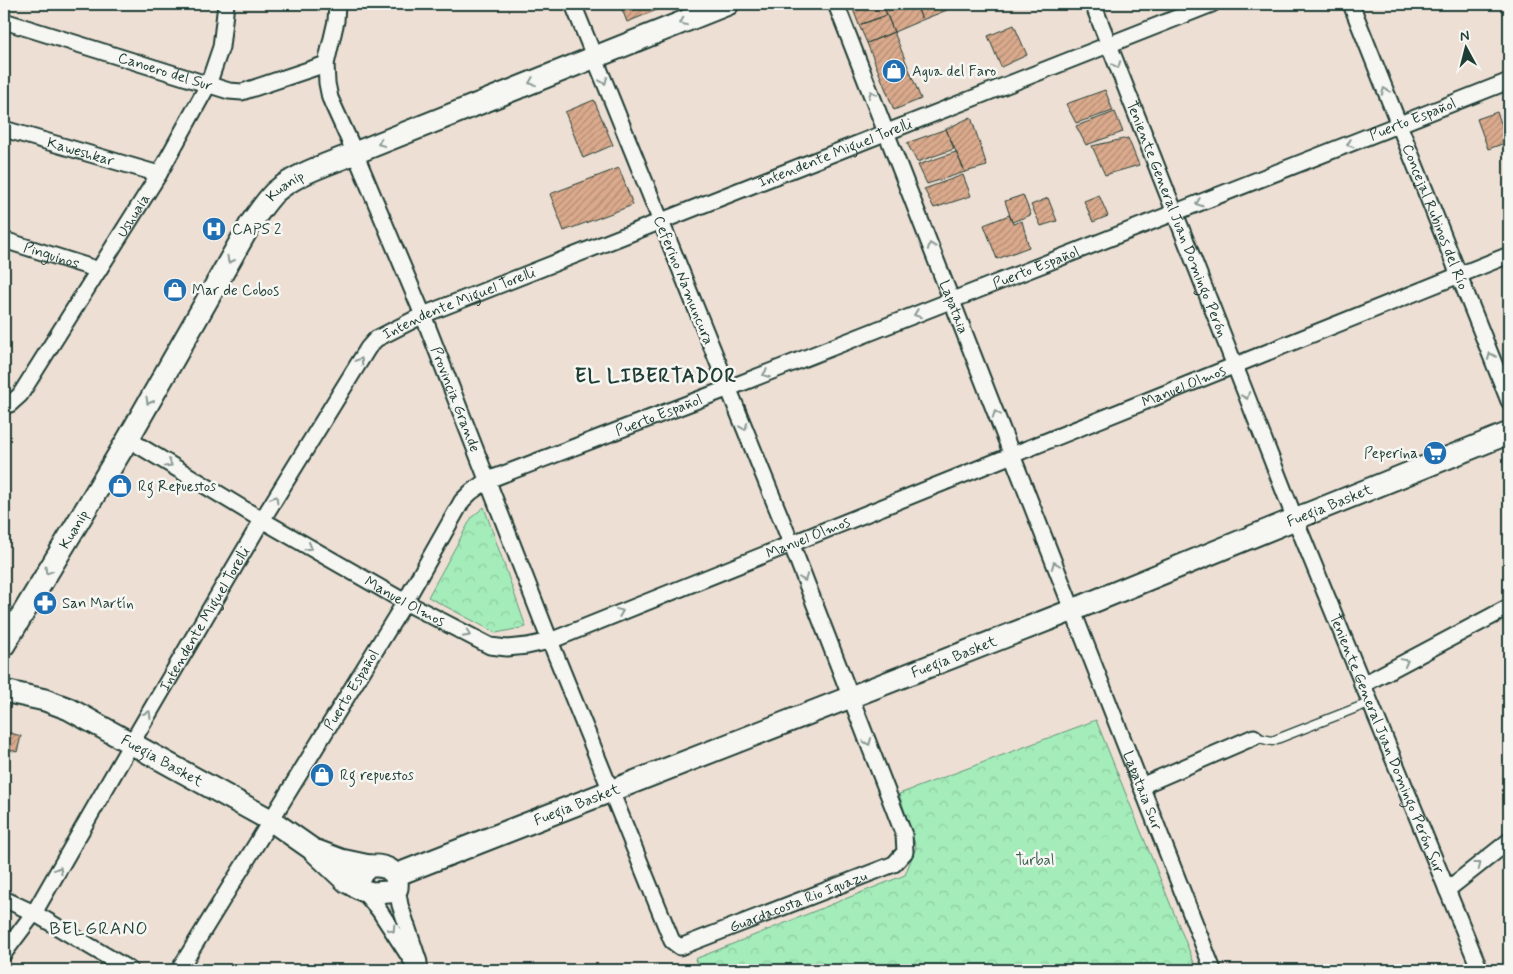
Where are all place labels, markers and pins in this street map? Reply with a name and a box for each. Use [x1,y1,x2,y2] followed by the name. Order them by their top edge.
[881,58,907,84] shop icon: Agua del Faro
[912,62,996,82] place label: Agua del Faro
[201,216,227,242] hospital icon: CAPS 2
[232,220,281,240] place label: CAPS 2
[162,277,188,303] shop icon: Mar de Cobos
[192,281,279,301] place label: Mar de Cobos
[1422,440,1448,466] supermarket icon: Peperina
[1364,444,1418,464] place label: Peperina
[107,473,133,499] shop icon: Rg Repuestos
[138,477,217,498] place label: Rg Repuestos
[32,590,58,616] pharmacy icon: San Martín
[62,594,134,614] place label: San Martín
[309,762,335,788] shop icon: Rg repuestos
[340,766,414,787] place label: Rg repuestos

